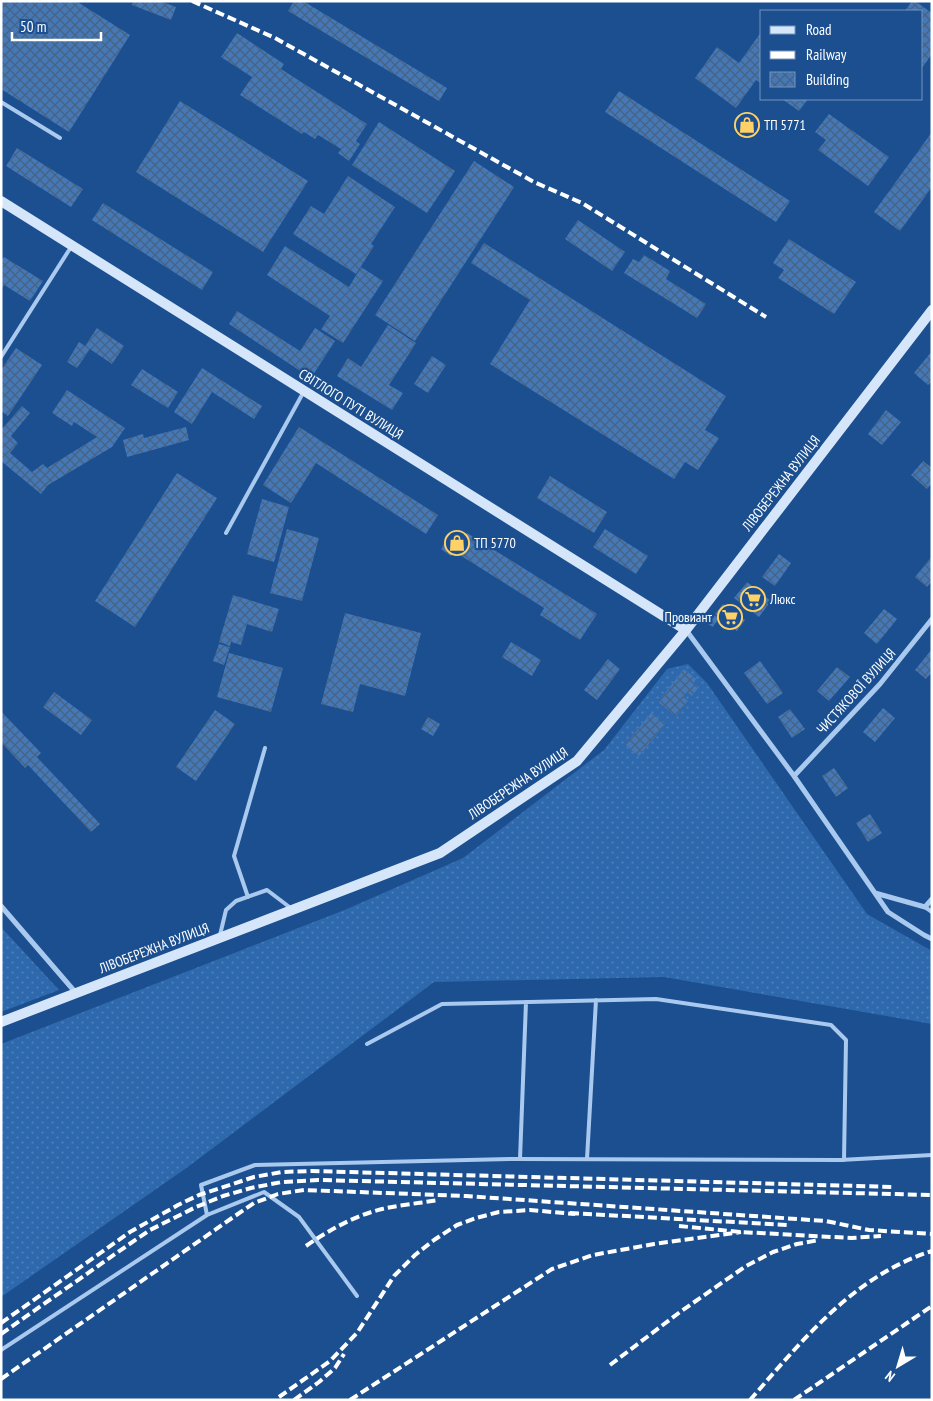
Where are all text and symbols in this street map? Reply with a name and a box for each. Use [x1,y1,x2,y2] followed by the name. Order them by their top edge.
[12,10,101,42] scale bar
[760,10,923,100] legend
[20,17,46,36] text: 50 m
[806,20,832,39] text: Road
[806,45,847,64] text: Railway
[806,70,849,89] text: Building
[734,112,760,138] shop icon: ТП 5771
[764,116,806,134] place label: ТП 5771
[295,365,407,443] street label: СВІТЛОГО ПУТІ ВУЛИЦЯ
[737,432,824,535] street label: ЛІВОБЕРЕЖНА ВУЛИЦЯ
[444,530,470,556] shop icon: ТП 5770
[474,534,516,552] place label: ТП 5770
[740,586,766,612] supermarket icon: Люкс
[769,590,795,608] place label: Люкс
[717,604,743,630] supermarket icon: Провиант
[665,608,713,626] place label: Провиант
[813,644,899,738] street label: ЧИСТЯКОВОЇ ВУЛИЦЯ
[464,743,571,824] street label: ЛІВОБЕРЕЖНА ВУЛИЦЯ
[95,919,212,978] street label: ЛІВОБЕРЕЖНА ВУЛИЦЯ
[873,1341,923,1391] north arrow
[881,1367,899,1386] text: N

